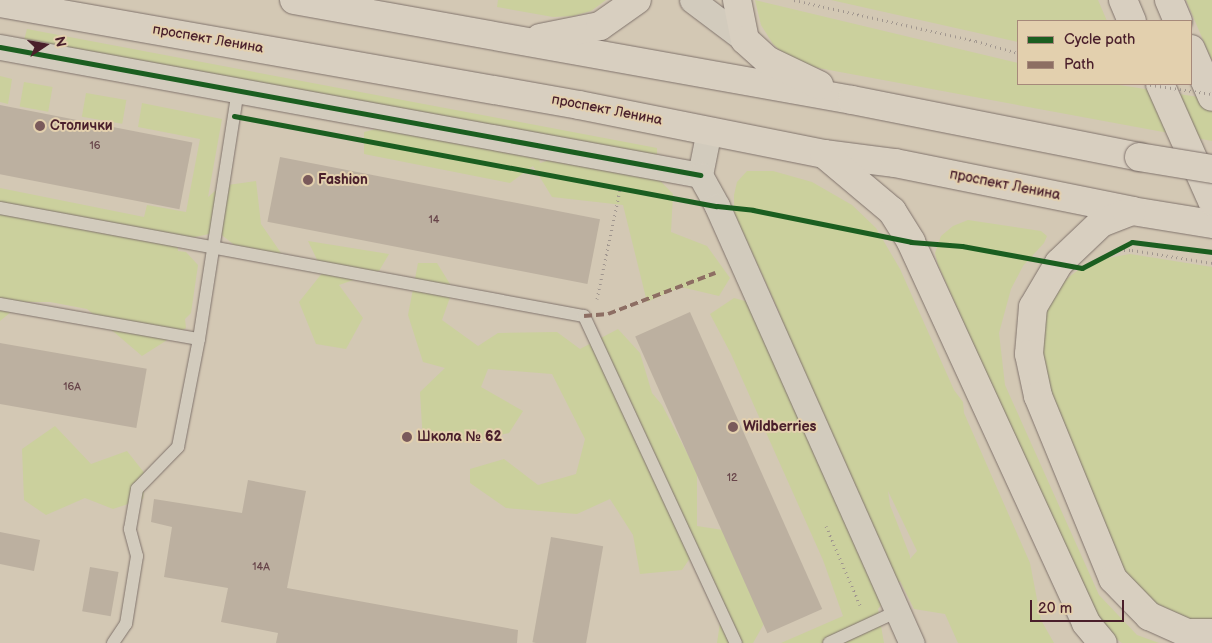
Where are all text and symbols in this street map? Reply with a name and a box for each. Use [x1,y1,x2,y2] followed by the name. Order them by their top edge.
[20,20,70,70] north arrow
[1017,20,1192,85] legend
[151,21,265,57] street label: проспект Ленина
[1064,30,1135,49] text: Cycle path
[51,35,70,49] text: N
[1064,55,1094,74] text: Path
[550,91,664,129] street label: проспект Ленина
[50,118,113,134] place label: Столички
[34,120,46,132] marker: Столички
[90,139,100,153] house number: 16
[948,166,1062,204] street label: проспект Ленина
[318,172,368,188] place label: Fashion
[302,174,314,186] marker: Fashion
[429,213,439,227] house number: 14
[63,380,81,394] house number: 16А
[743,419,816,435] place label: Wildberries
[727,421,739,433] marker: Wildberries
[417,429,502,445] place label: Школа № 62
[401,431,413,443] marker: Школа № 62
[727,471,737,485] house number: 12
[252,560,270,574] house number: 14А
[1032,590,1126,622] scale bar
[1038,599,1072,618] text: 20 m

